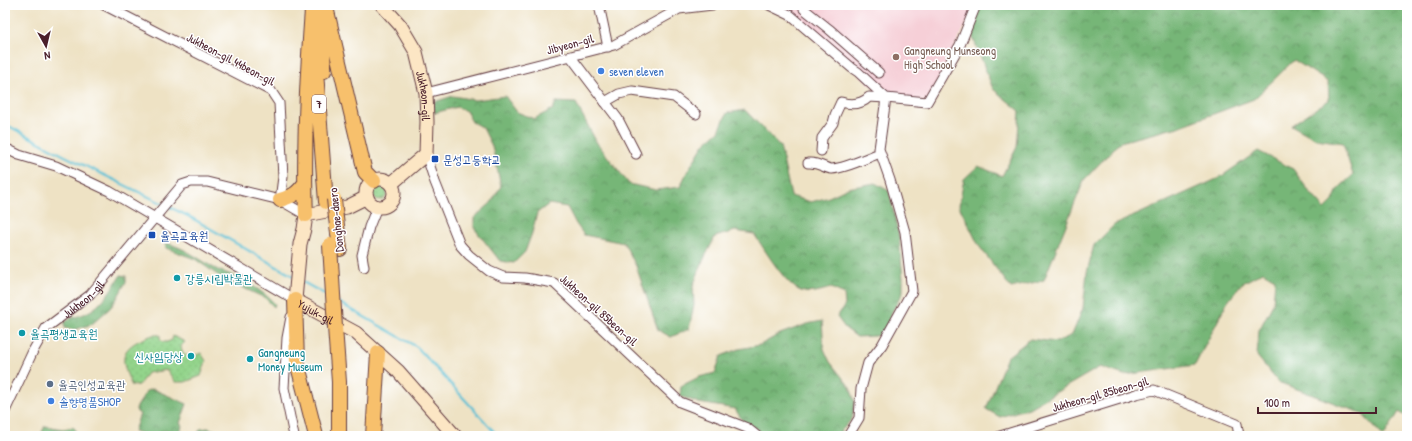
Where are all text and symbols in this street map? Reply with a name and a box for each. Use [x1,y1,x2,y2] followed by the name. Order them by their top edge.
[26,26,66,66] north arrow
[184,28,279,90] street label: Jukheon-gil 44beon-gil
[544,29,596,58] street label: Jibyeon-gil
[904,42,996,73] place label: Gangneung Munseong High School
[43,49,51,63] text: N
[891,52,901,62] marker: Gangneung Munseong High School
[609,63,664,80] place label: seven eleven
[596,66,606,76] marker: seven eleven
[412,69,435,122] street label: Jukheon-gil
[312,95,326,113] road number: 7
[443,151,501,168] place label: 문성고등학교
[430,154,440,164] marker: 문성고등학교
[324,187,348,253] street label: Donghae-daero
[160,227,208,244] place label: 율곡교육원
[147,230,157,240] marker: 율곡교육원
[185,270,253,287] place label: 강릉시립박물관
[556,270,642,350] street label: Jukheon-gil 85beon-gil
[172,273,182,283] marker: 강릉시립박물관
[59,275,108,322] street label: Jukheon-gil
[295,295,338,329] street label: Yujuk-gil
[30,325,98,342] place label: 율곡평생교육원
[17,328,27,338] marker: 율곡평생교육원
[258,344,322,375] place label: Gangneung Money Museum
[135,348,183,365] place label: 신사임당상
[186,351,196,361] marker: 신사임당상
[245,354,255,364] marker: Gangneung Money Museum
[1050,372,1151,416] street label: Jukheon-gil 85beon-gil
[58,376,126,393] place label: 율곡인성교육관
[45,379,55,389] marker: 율곡인성교육관
[1258,389,1376,415] scale bar
[59,393,121,410] place label: 솔향명품SHOP
[1264,394,1290,411] text: 100 m
[46,396,56,406] marker: 솔향명품SHOP

